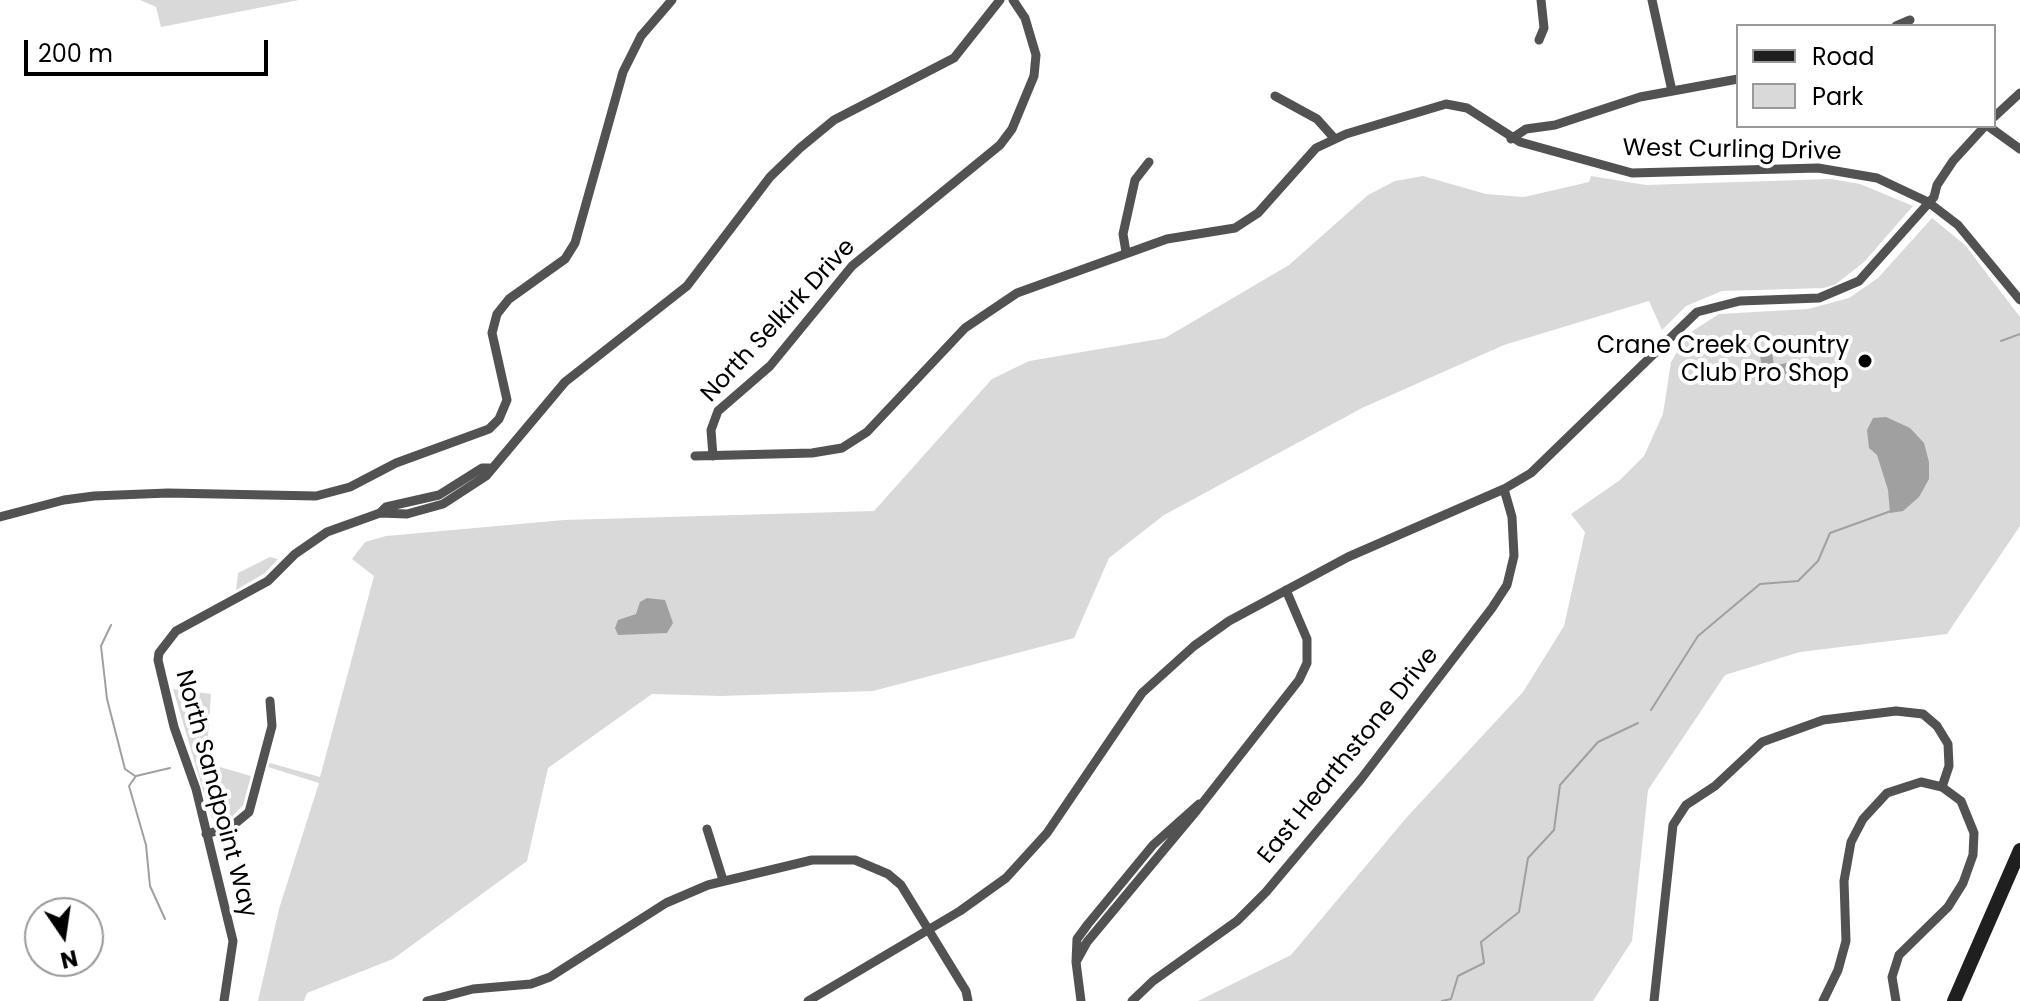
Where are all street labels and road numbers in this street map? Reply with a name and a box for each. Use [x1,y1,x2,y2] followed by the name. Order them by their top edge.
[1622,135,1842,167] street label: West Curling Drive
[696,233,862,409] street label: North Selkirk Drive
[1253,642,1445,870] street label: East Hearthstone Drive
[168,667,262,921] street label: North Sandpoint Way

